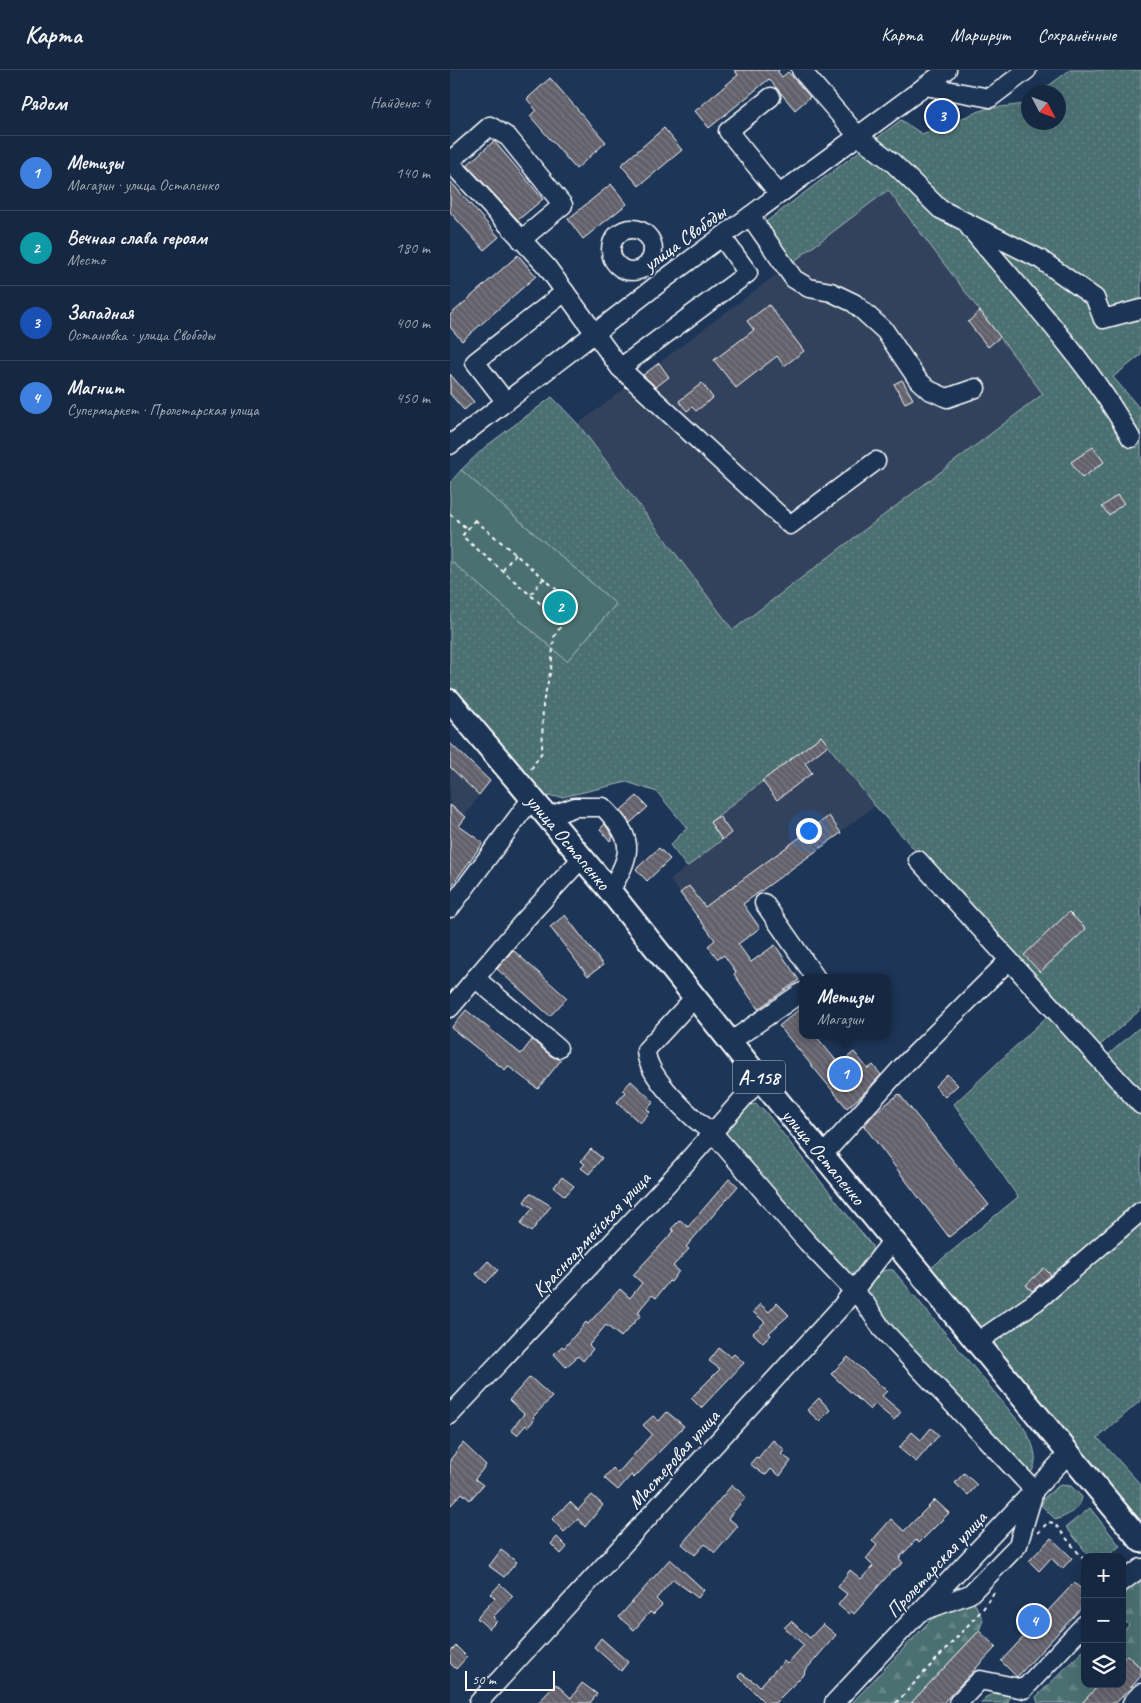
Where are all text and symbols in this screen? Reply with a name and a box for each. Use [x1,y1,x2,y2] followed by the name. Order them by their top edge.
[25,20,82,50] text: Карта
[881,24,922,46] text: Карта
[950,24,1010,46] text: Маршрут
[1038,24,1116,46] text: Сохранённые
[1021,85,1066,130] north arrow
[20,90,67,116] text: Рядом
[370,93,430,113] text: Найдено: 4
[926,97,958,135] pin: 3
[67,151,123,175] text: Метизы
[32,163,40,183] text: 1
[396,163,430,183] text: 140 m
[67,175,219,195] text: Магазин · улица Остапенко
[637,199,732,277] street label: улица Свободы
[67,226,207,250] text: Вечная слава героям
[32,238,40,258] text: 2
[396,238,430,258] text: 180 m
[67,250,105,270] text: Место
[67,301,134,325] text: Западная
[32,313,40,333] text: 3
[396,313,430,333] text: 400 m
[67,325,215,345] text: Остановка · улица Свободы
[67,376,124,400] text: Магнит
[32,388,40,408] text: 4
[396,388,430,408] text: 450 m
[67,400,259,420] text: Супермаркет · Пролетарская улица
[544,588,576,626] pin: 2
[520,788,616,896] street label: улица Остапенко
[796,818,822,844] your location
[799,974,891,1039] popup
[817,985,873,1009] text: Метизы
[817,1009,864,1029] text: Магазин
[829,1055,861,1093] pin: 1
[733,1060,785,1094] road number: А-158
[776,1102,871,1211] street label: улица Остапенко
[527,1165,657,1302] street label: Красноармейская улица
[622,1403,726,1514] street label: Мастеровая улица
[881,1504,993,1623] street label: Пролетарская улица
[1081,1553,1126,1688] map controls
[1081,1553,1126,1598] button: +
[1081,1598,1126,1643] button: −
[1018,1602,1050,1640] pin: 4
[1081,1643,1126,1688] button: layers
[465,1668,555,1691] scale bar
[472,1671,496,1688] text: 50 m

